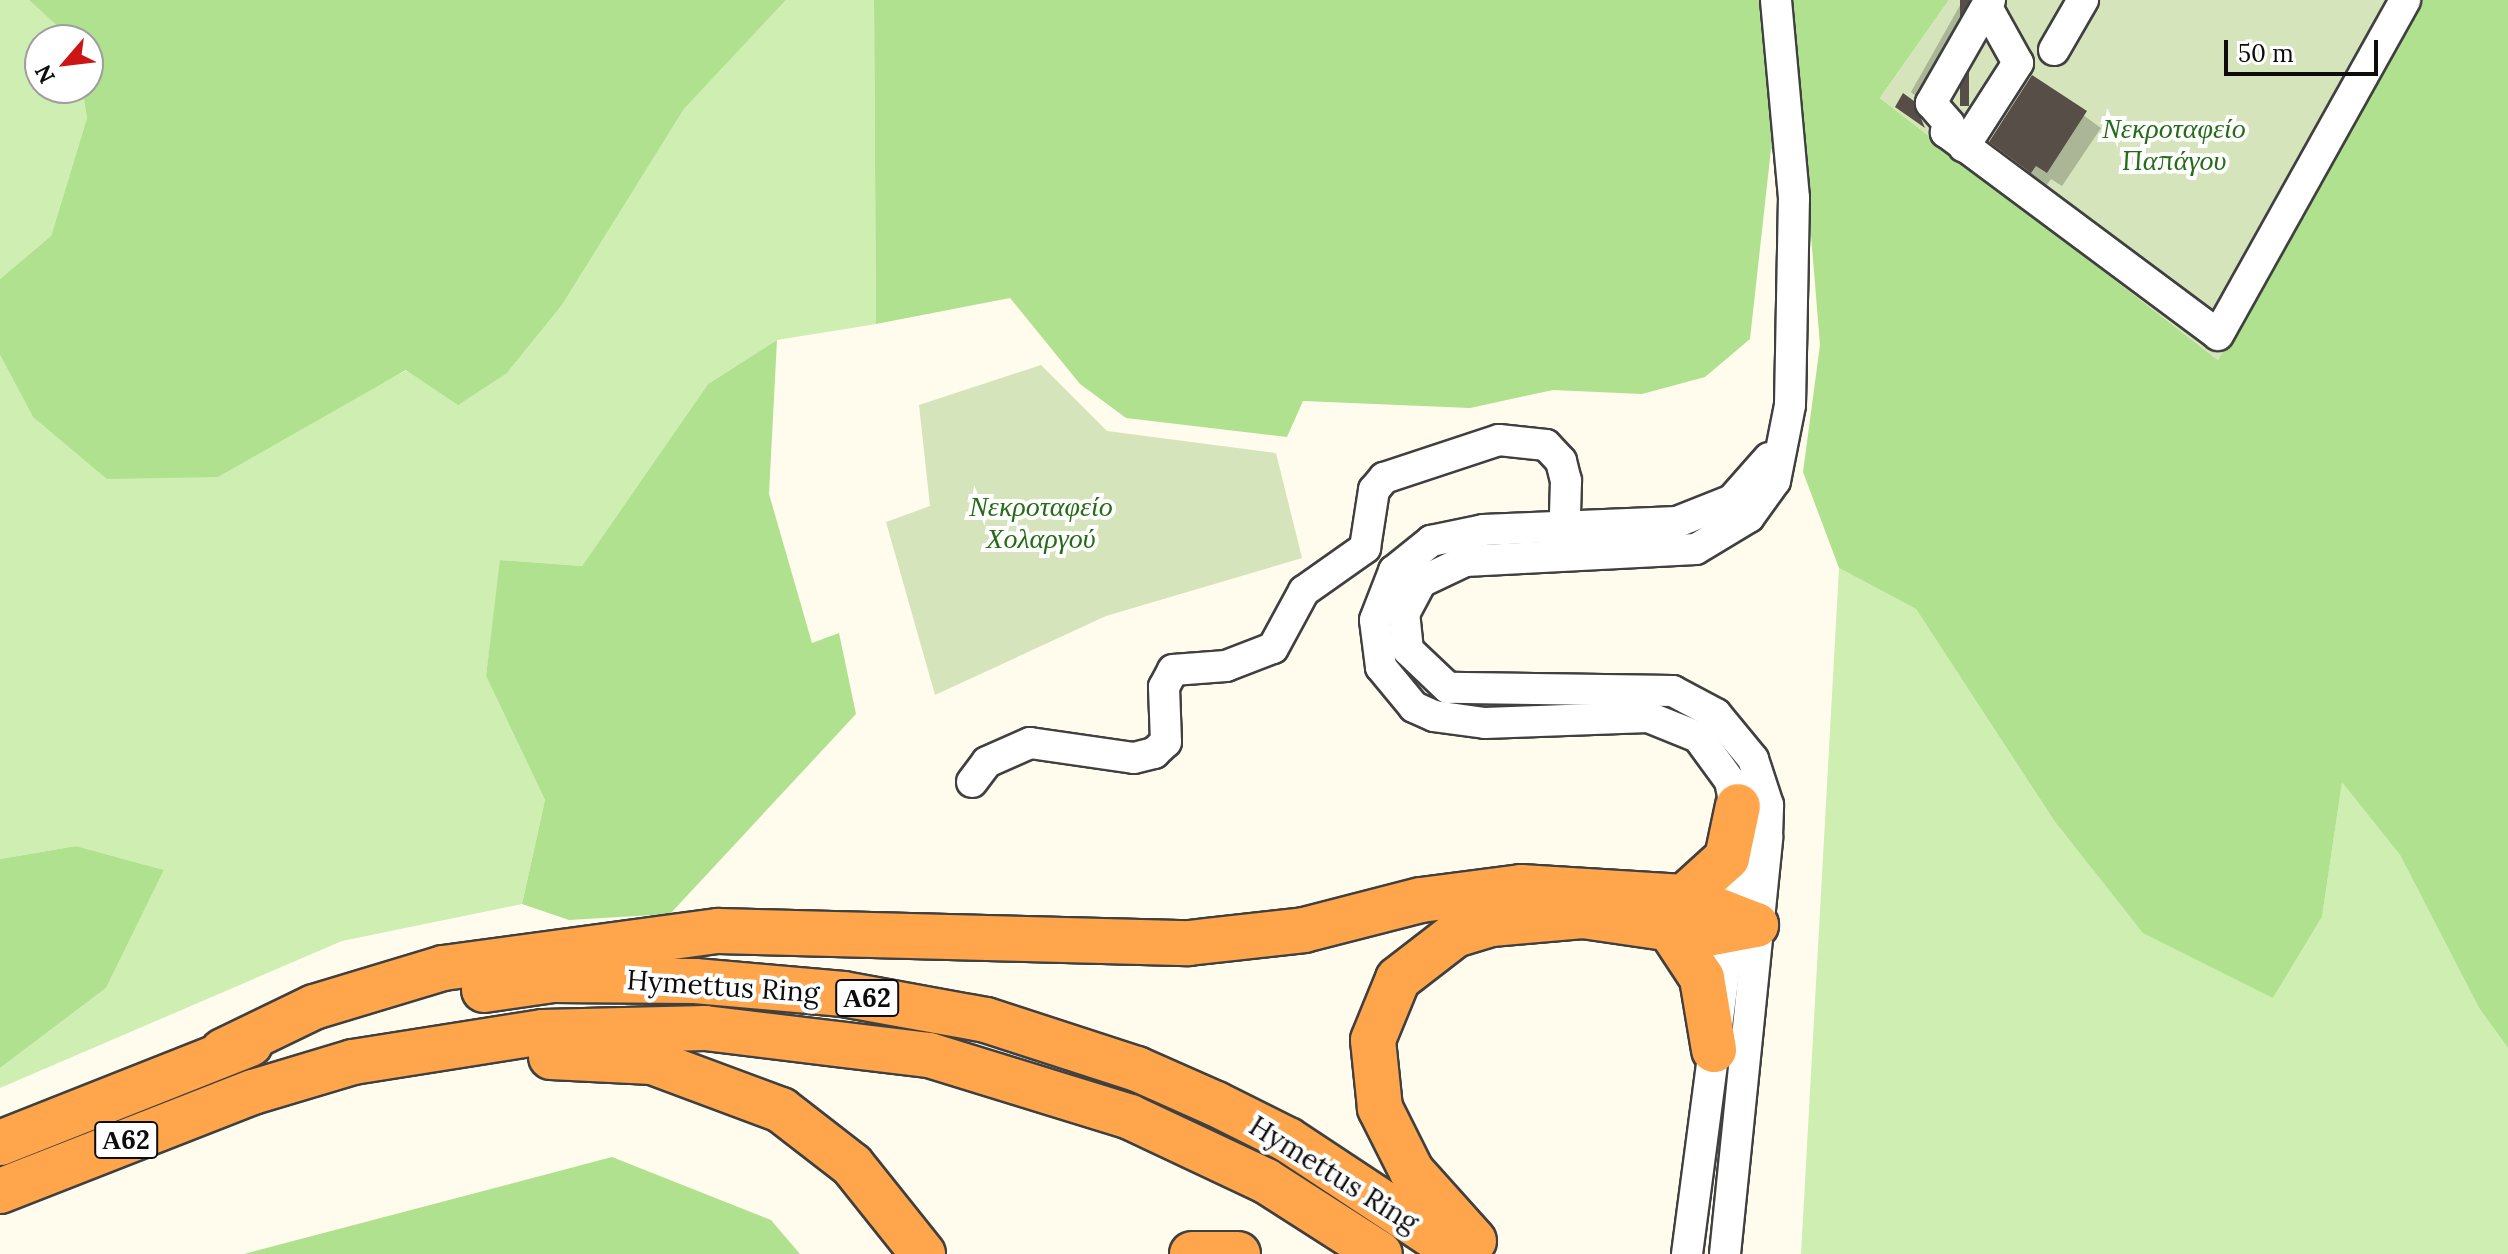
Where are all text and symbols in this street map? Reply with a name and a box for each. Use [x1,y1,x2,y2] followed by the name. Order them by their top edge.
[24,24,104,104] north arrow
[2228,24,2382,74] scale bar
[2238,38,2294,69] text: 50 m
[28,60,61,88] text: N
[2102,111,2246,177] park label: Νεκροταφείο Παπάγου
[969,489,1113,555] park label: Νεκροταφείο Χολαργού
[626,963,820,1009] street label: Hymettus Ring
[835,976,899,1020] road number: Α62
[1243,1109,1425,1239] street label: Hymettus Ring
[94,1118,158,1162] road number: Α62

